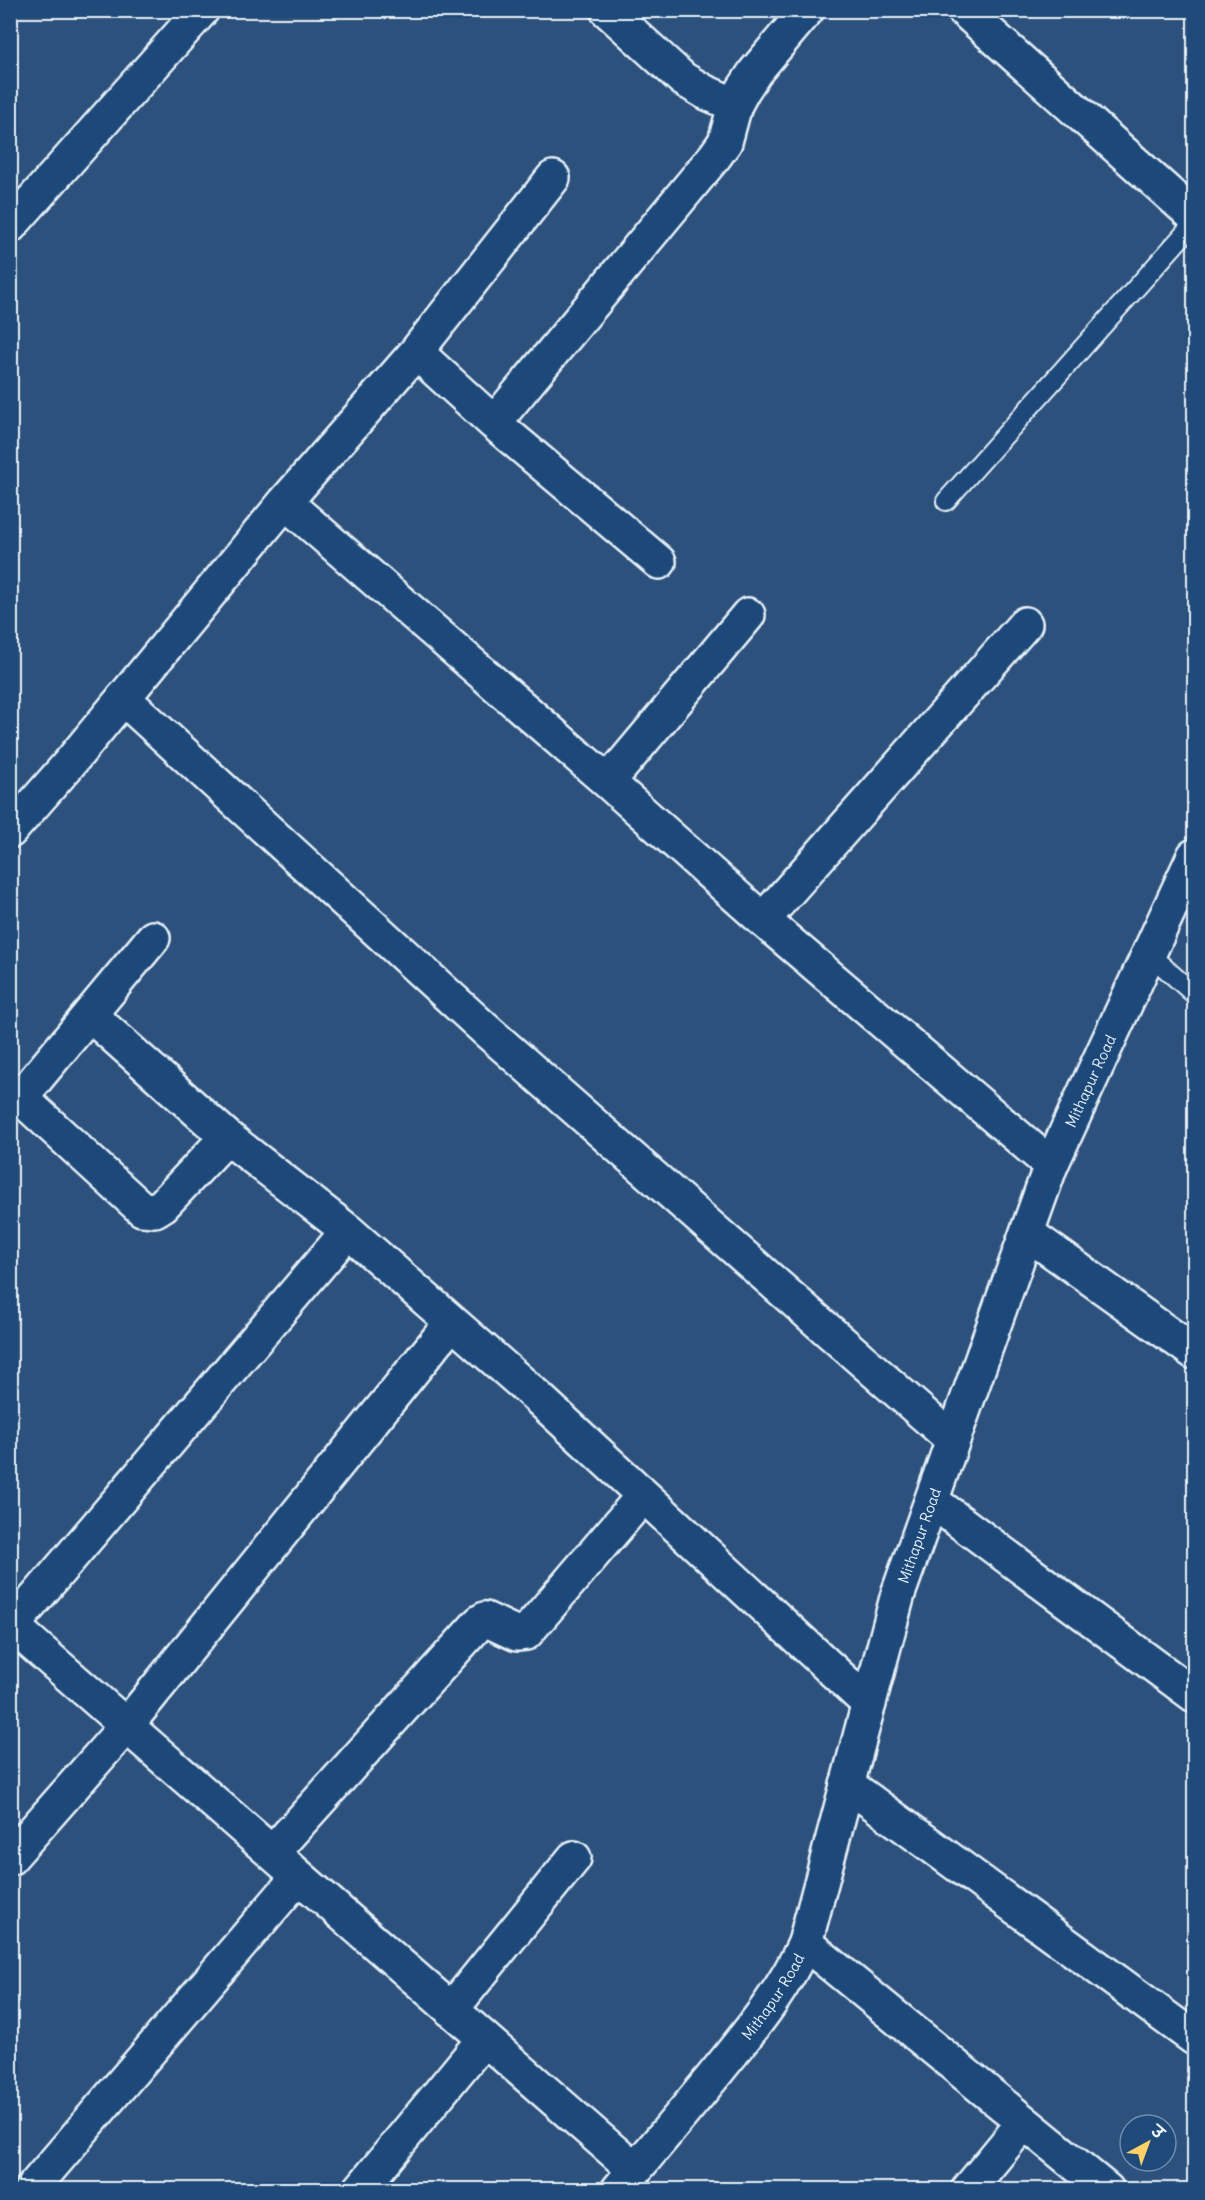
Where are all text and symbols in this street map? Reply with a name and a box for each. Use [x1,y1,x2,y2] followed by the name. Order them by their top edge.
[1060,1031,1120,1130] street label: Mithapur Road
[893,1485,945,1586] street label: Mithapur Road
[737,1950,808,2043] street label: Mithapur Road
[1118,2113,1178,2173] north arrow
[1146,2119,1169,2144] text: उ

